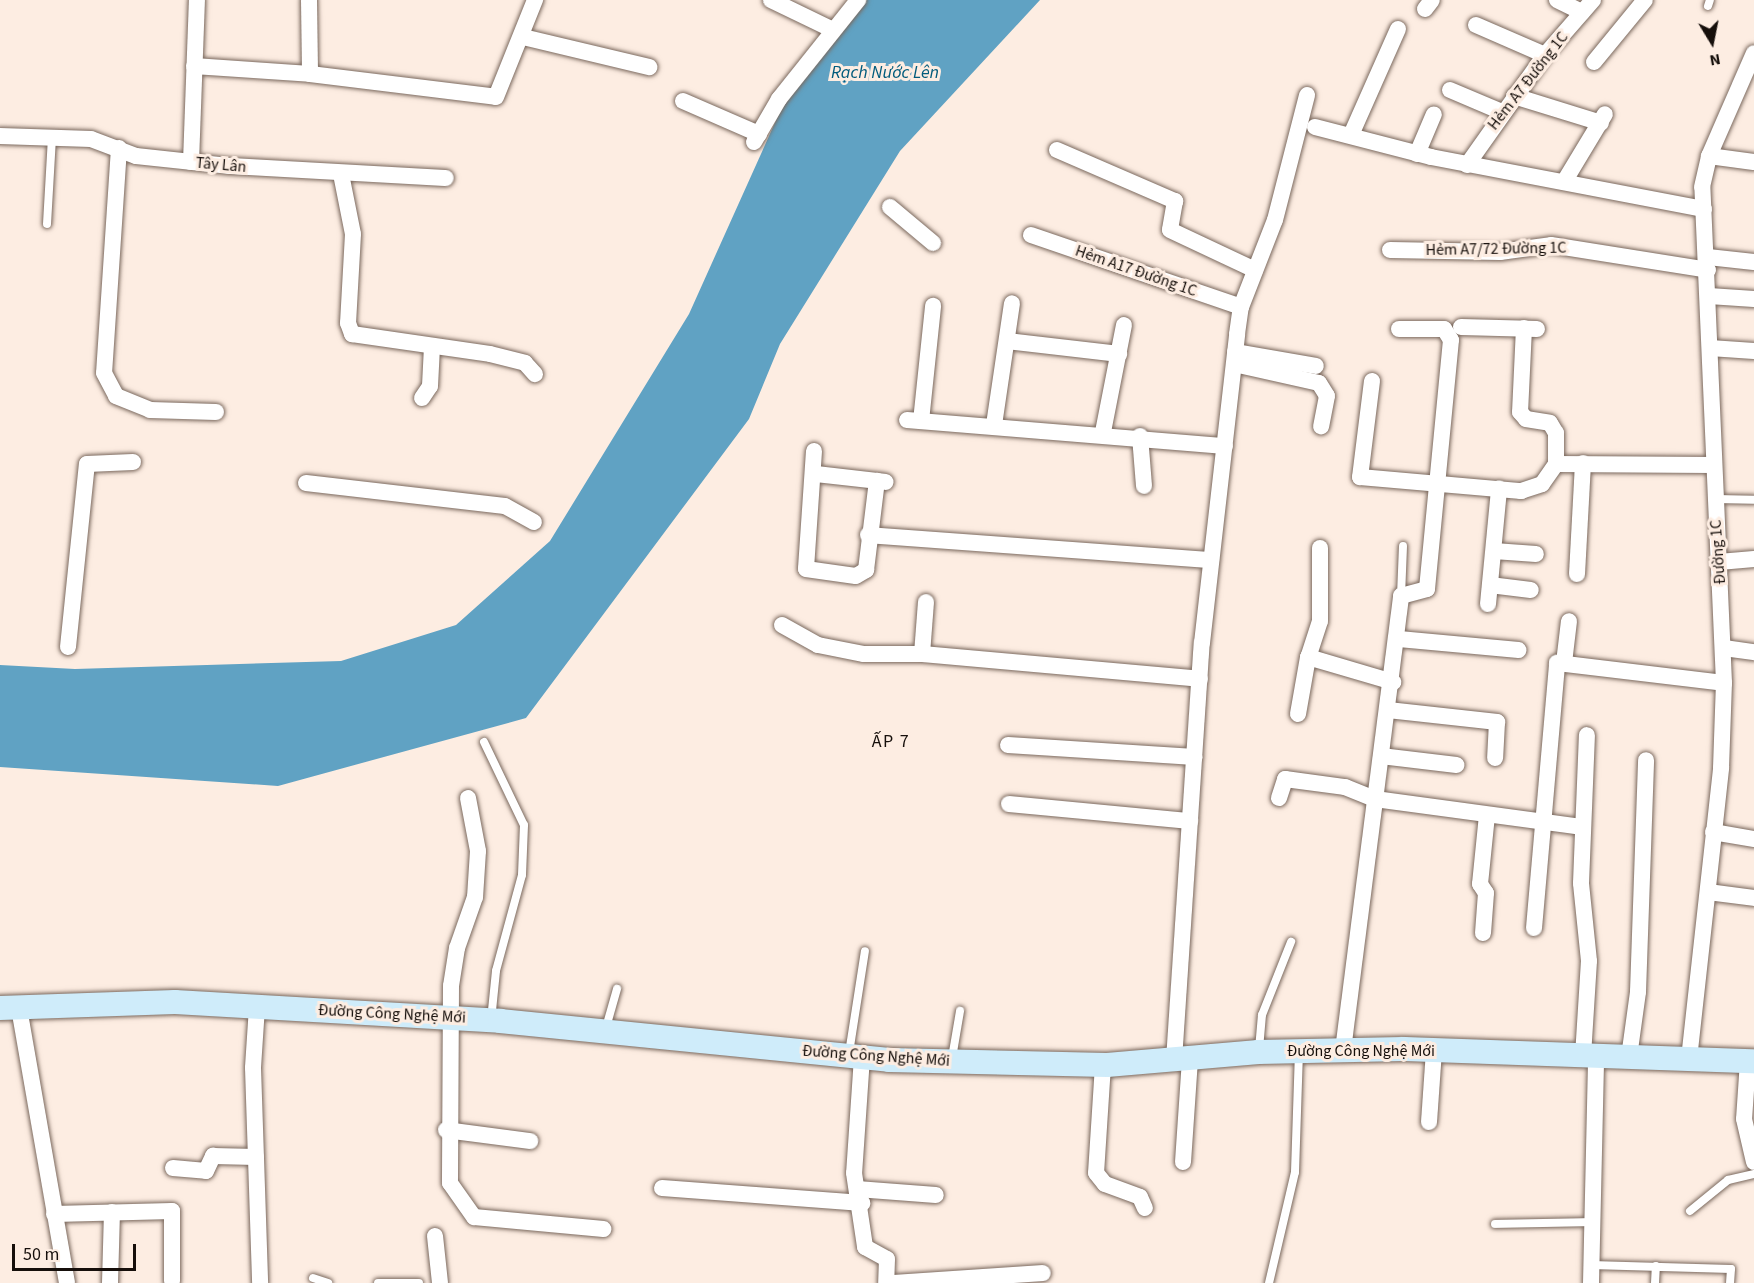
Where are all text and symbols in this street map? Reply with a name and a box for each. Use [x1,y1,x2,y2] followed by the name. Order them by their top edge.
[1682,12,1742,72] north arrow
[1484,28,1572,134] street label: Hẻm A7 Đường 1C
[1708,48,1722,71] text: N
[831,62,939,84] water label: Rạch Nước Lên
[195,153,247,177] street label: Tây Lân
[1425,238,1567,260] street label: Hẻm A7/72 Đường 1C
[1073,241,1199,301] street label: Hẻm A17 Đường 1C
[1706,519,1730,585] street label: Đường 1C
[872,731,910,753] district label: ẤP 7
[318,1001,466,1027] street label: Đường Công Nghệ Mới
[802,1041,950,1071] street label: Đường Công Nghệ Mới
[1287,1041,1435,1061] street label: Đường Công Nghệ Mới
[15,1232,140,1270] scale bar
[23,1242,59,1267] text: 50 m

